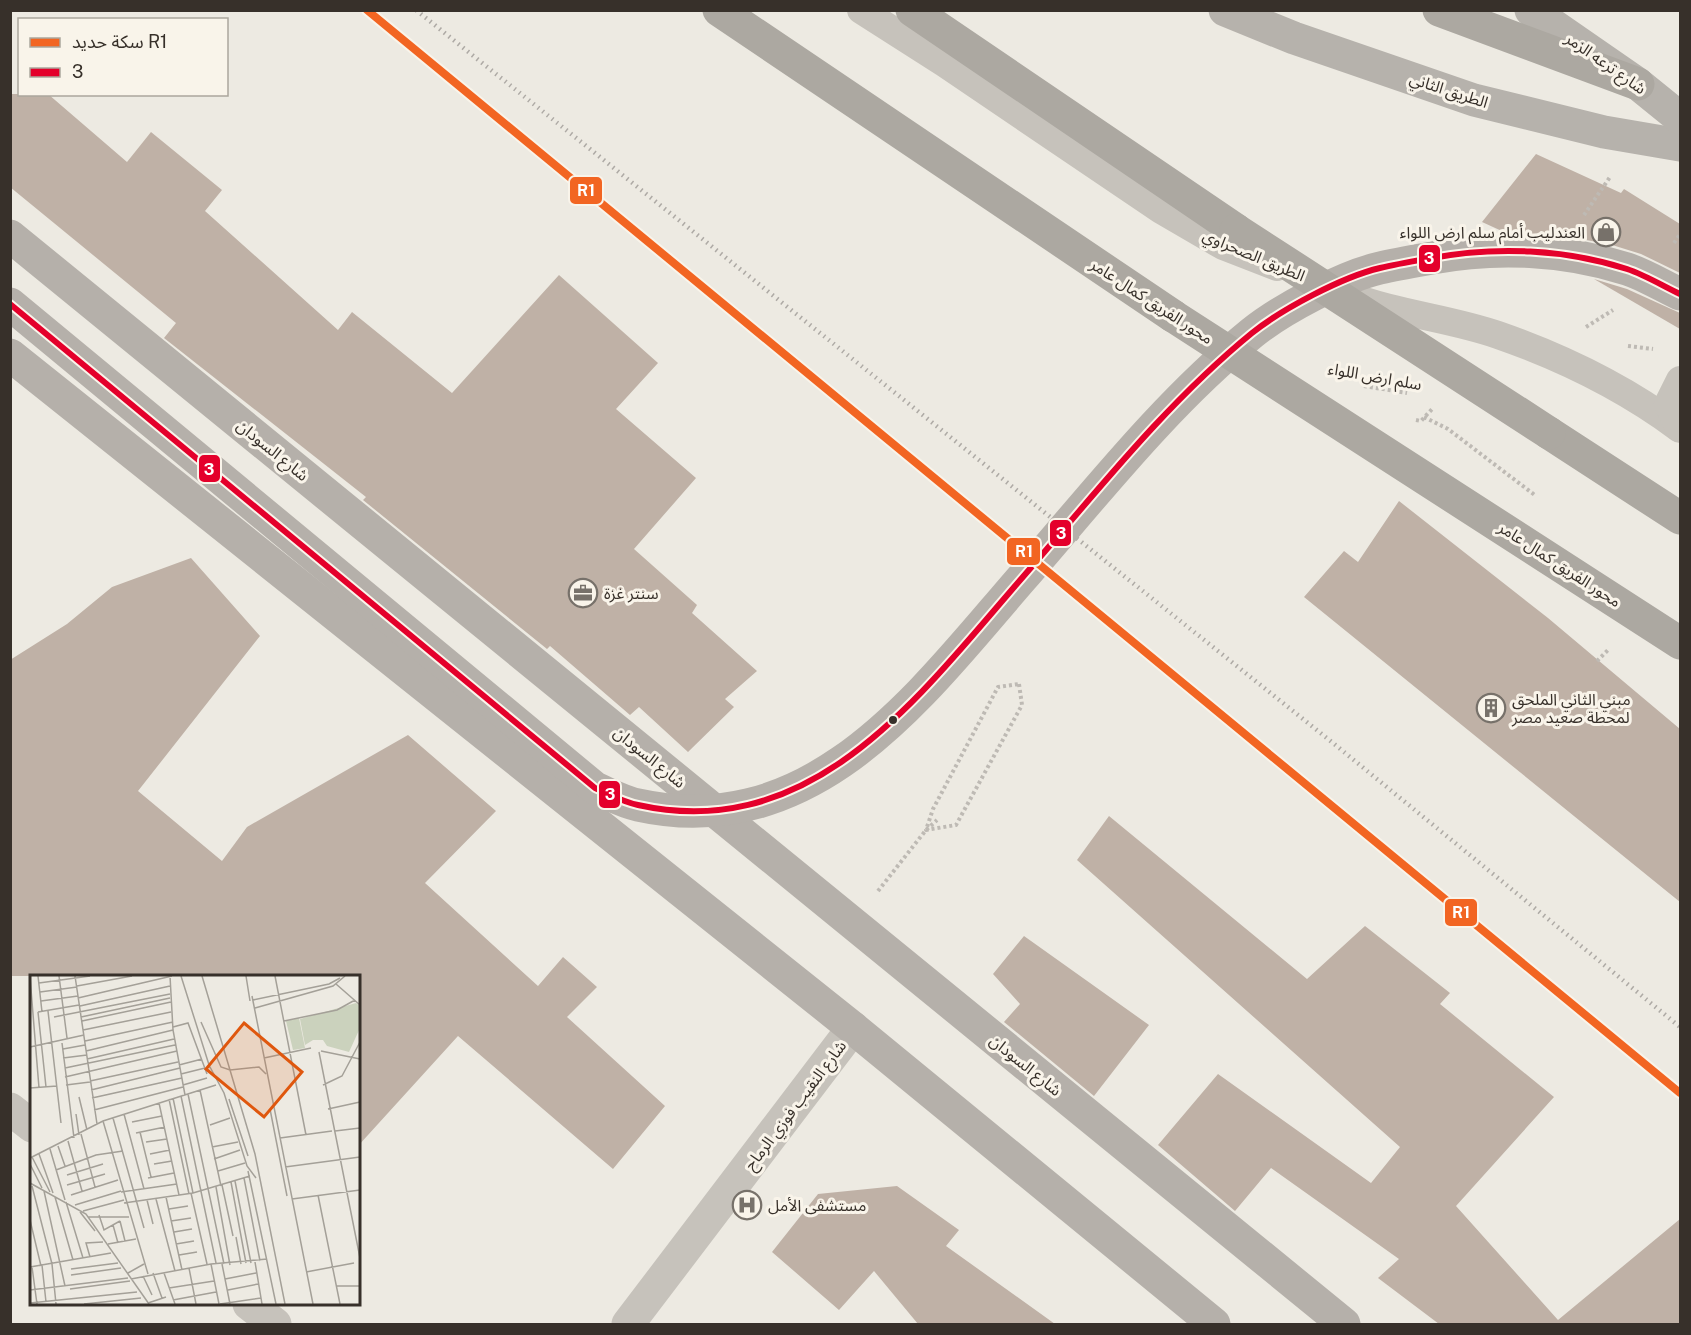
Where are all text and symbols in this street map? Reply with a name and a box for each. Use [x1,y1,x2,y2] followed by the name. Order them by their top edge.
[18,18,228,96] legend
[1559,28,1650,101] street label: شارع ترعه الزمر
[72,31,167,52] text: سكة حديد R1
[72,61,83,82] text: 3
[1406,69,1491,115] street label: الطريق الثاني
[569,176,603,205] line badge: R1
[577,181,595,200] text: R1
[1590,216,1622,248] shop icon: العندليب أمام سلم ارض اللواء
[1400,223,1585,245] place label: العندليب أمام سلم ارض اللواء
[1199,225,1308,288] street label: الطريق الصحراوي
[1418,244,1441,273] line badge: 3
[1424,249,1434,268] text: 3
[1086,254,1217,349] street label: محور الفريق كمال عامر
[1326,359,1423,397] street label: سلم ارض اللواء
[231,416,312,487] street label: شارع السودان
[198,454,221,483] line badge: 3
[204,460,214,479] text: 3
[1494,517,1625,612] street label: محور الفريق كمال عامر
[1049,519,1072,547] line badge: 3
[1056,524,1066,543] text: 3
[1006,537,1041,566] line badge: R1
[1015,542,1033,561] text: R1
[567,577,599,609] office icon: سنتر غزة
[604,584,658,603] place label: سنتر غزة
[1511,690,1631,727] place label: مبني الثاني الملحق لمحطة صعيد مصر
[1475,692,1507,724] building icon: مبني الثاني الملحق لمحطة صعيد مصر
[887,714,899,726] unlabelled marker
[608,723,689,794] street label: شارع السودان
[598,780,621,809] line badge: 3
[605,785,615,804] text: 3
[1444,898,1478,927] line badge: R1
[1452,903,1470,922] text: R1
[30,975,360,1305] inset map
[984,1031,1065,1102] street label: شارع السودان
[740,1037,853,1176] street label: شارع النقيب فوزي الرماح
[731,1189,763,1221] hospital icon: مستشفى الأمل
[768,1196,866,1215] place label: مستشفى الأمل

